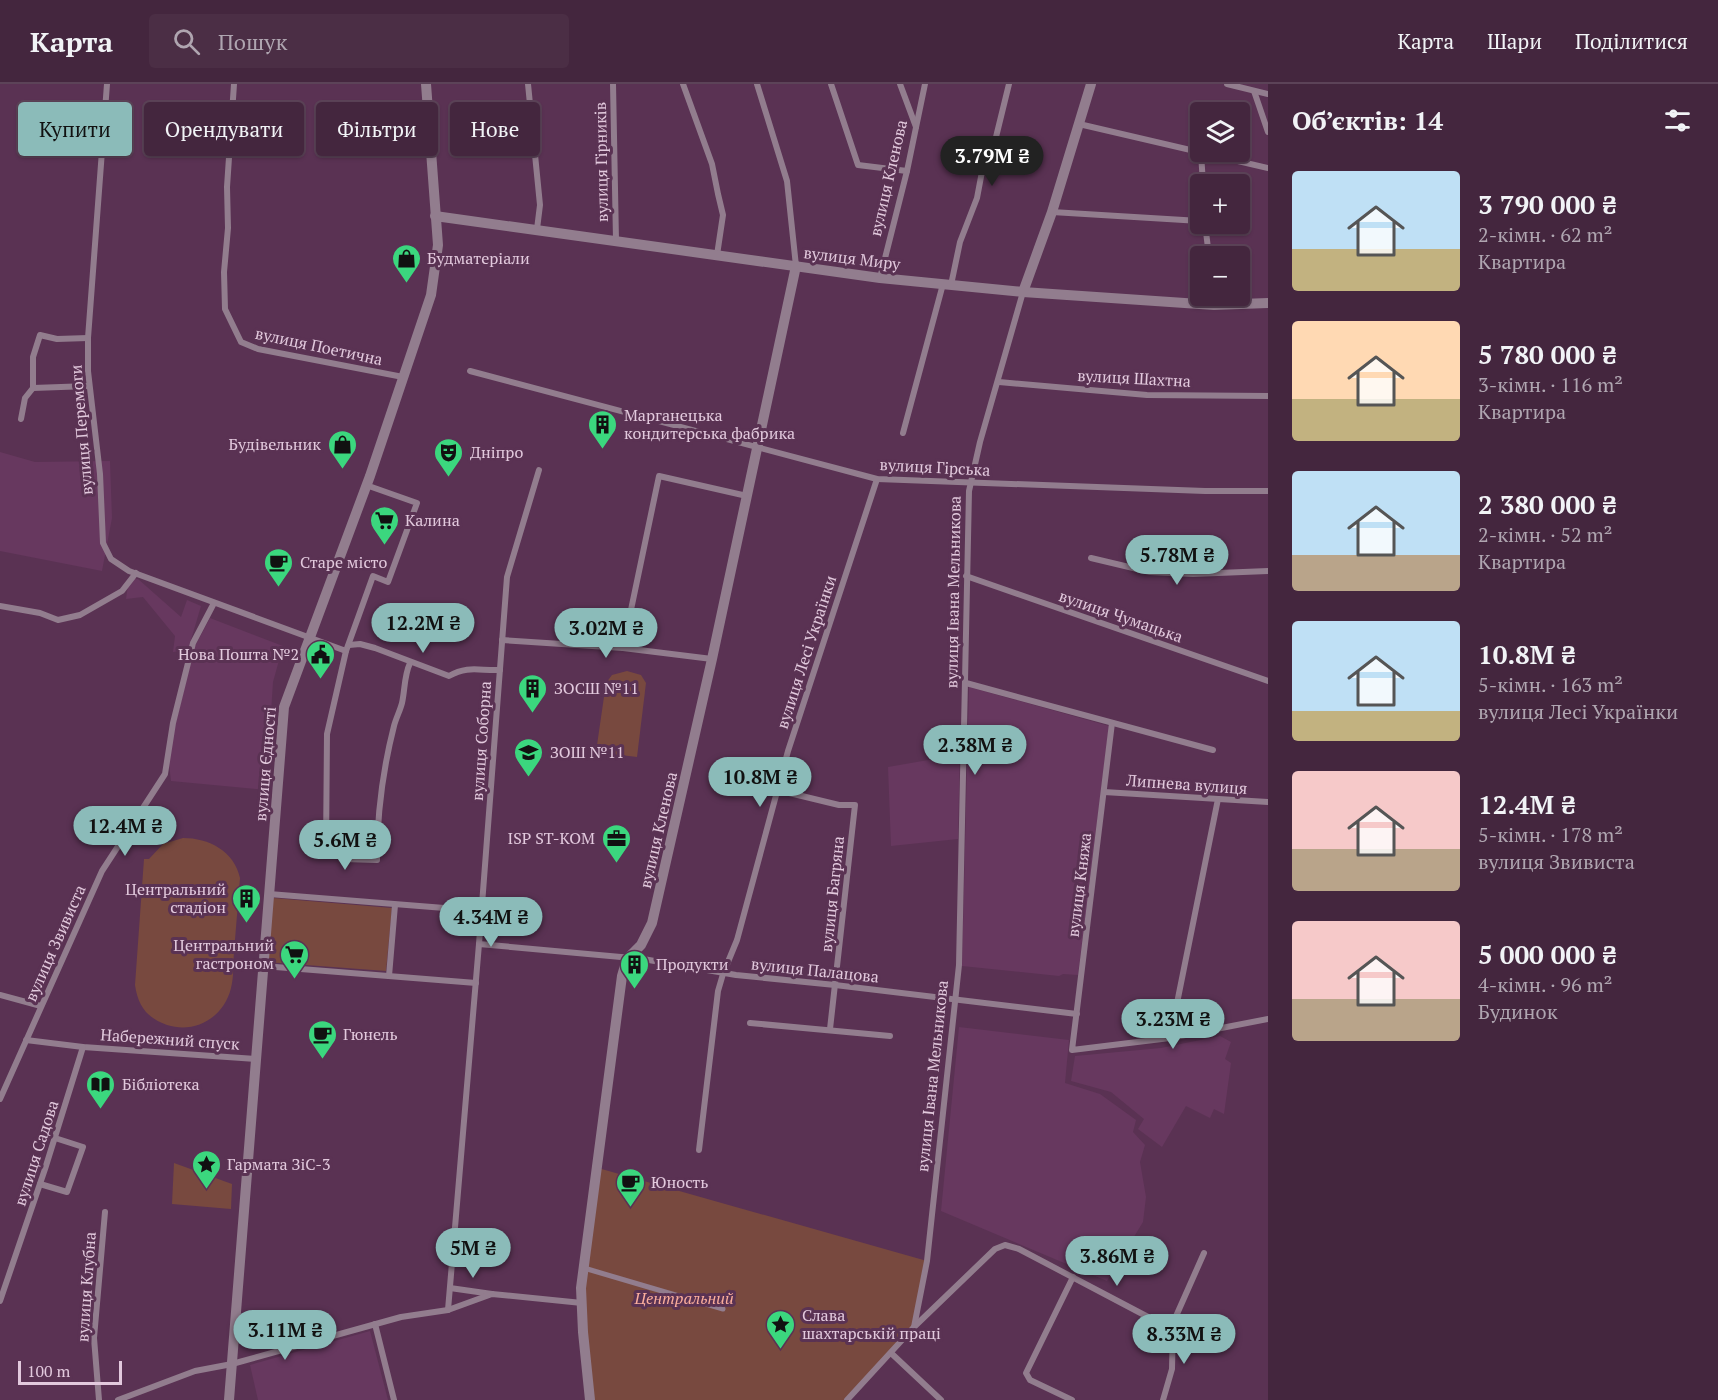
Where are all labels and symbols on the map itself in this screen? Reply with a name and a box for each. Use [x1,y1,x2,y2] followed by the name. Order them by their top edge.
[589,102,613,222] street label: вулиця Гірників
[864,118,912,238] street label: вулиця Кленова
[937,136,1047,187] pin: 3.79M ₴
[802,241,903,275] street label: вулиця Миру
[390,242,422,284] shop icon: Будматеріали
[427,247,530,269] place label: Будматеріали
[253,322,385,370] street label: вулиця Поетична
[64,364,98,496] street label: вулиця Перемоги
[1077,364,1191,392] street label: вулиця Шахтна
[624,404,795,444] place label: Марганецька кондитерська фабрика
[587,408,619,450] building icon: Марганецька кондитерська фабрика
[326,428,358,470] shop icon: Будівельник
[228,433,321,455] place label: Будівельник
[433,436,465,478] theatre icon: Дніпро
[470,441,523,463] place label: Дніпро
[879,453,991,481] street label: вулиця Гірська
[940,496,966,688] street label: вулиця Івана Мельникова
[368,504,400,546] supermarket icon: Калина
[405,509,460,531] place label: Калина
[1122,535,1232,586] pin: 5.78M ₴
[263,546,295,588] cafe icon: Старе місто
[300,551,388,573] place label: Старе місто
[771,572,841,732] street label: вулиця Лесі Українки
[1056,585,1186,647] street label: вулиця Чумацька
[368,603,478,654] pin: 12.2M ₴
[551,608,661,659] pin: 3.02M ₴
[304,638,336,680] public building icon: Нова Пошта №2
[178,643,299,665] place label: Нова Пошта №2
[517,672,549,714] building icon: ЗОСШ №11
[554,677,639,699] place label: ЗОСШ №11
[466,680,496,802] street label: вулиця Соборна
[249,706,281,822] street label: вулиця Єдності
[920,725,1030,776] pin: 2.38M ₴
[513,736,545,778] school or university icon: ЗОШ №11
[550,741,625,763] place label: ЗОШ №11
[705,757,815,808] pin: 10.8M ₴
[1125,769,1248,799] street label: Липнева вулиця
[634,770,682,890] street label: вулиця Кленова
[70,806,180,857] pin: 12.4M ₴
[296,820,394,871] pin: 5.6M ₴
[600,822,632,864] office icon: ISP ST-KOM
[508,827,595,849] place label: ISP ST-KOM
[1062,832,1096,938] street label: вулиця Княжа
[815,835,849,953] street label: вулиця Багряна
[125,878,226,918] place label: Центральний стадіон
[19,881,91,1005] street label: вулиця Звивиста
[231,882,263,924] building icon: Центральний стадіон
[436,897,546,948] pin: 4.34M ₴
[173,934,274,974] place label: Центральний гастроном
[279,938,311,980] supermarket icon: Центральний гастроном
[619,948,651,990] building icon: Продукти
[750,952,880,988] street label: вулиця Палацова
[656,953,729,975] place label: Продукти
[911,979,953,1173] street label: вулиця Івана Мельникова
[1118,999,1228,1050] pin: 3.23M ₴
[306,1018,338,1060] cafe icon: Гюнель
[100,1023,241,1055] street label: Набережний спуск
[343,1023,398,1045] place label: Гюнель
[85,1068,117,1110] library icon: Бібліотека
[122,1073,199,1095] place label: Бібліотека
[9,1097,63,1209] street label: вулиця Садова
[190,1148,222,1190] place icon: Гармата ЗіС-3
[227,1153,331,1175] place label: Гармата ЗіС-3
[614,1166,646,1208] cafe icon: Юность
[651,1171,708,1193] place label: Юность
[437,1228,509,1279] pin: 5M ₴
[71,1231,101,1343] street label: вулиця Клубна
[1062,1236,1172,1287] pin: 3.86M ₴
[633,1287,734,1309] park label: Центральний
[802,1304,941,1344] place label: Слава шахтарській праці
[765,1308,797,1350] place icon: Слава шахтарській праці
[230,1310,340,1361] pin: 3.11M ₴
[1129,1314,1239,1365] pin: 8.33M ₴
[18,1358,122,1386] scale bar

